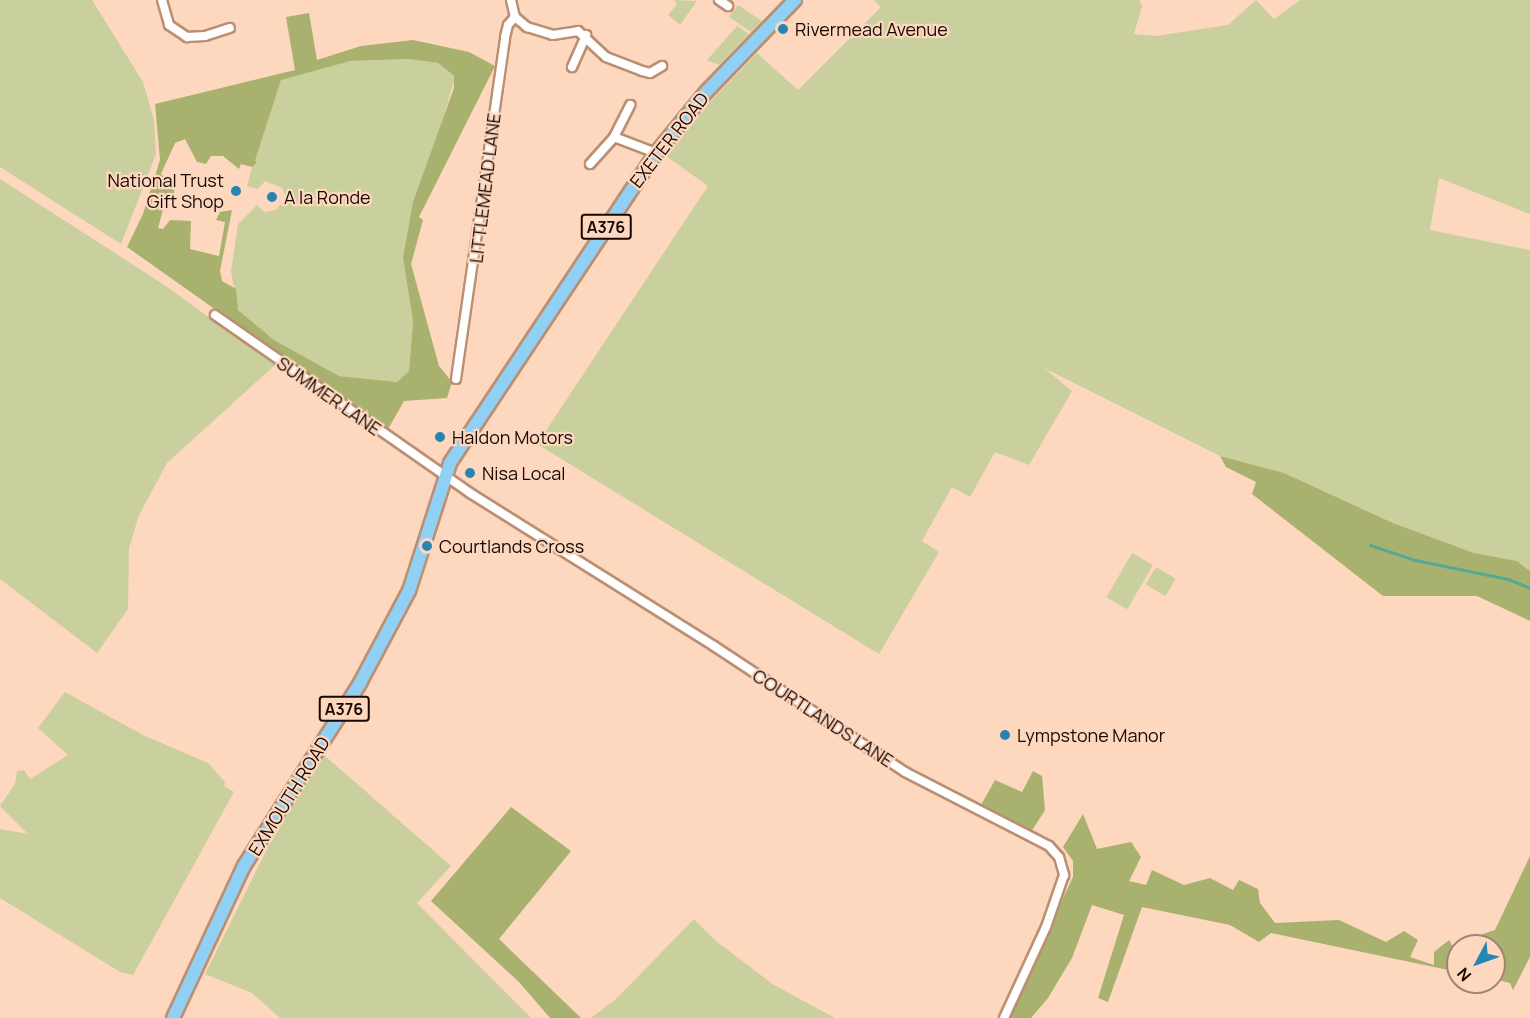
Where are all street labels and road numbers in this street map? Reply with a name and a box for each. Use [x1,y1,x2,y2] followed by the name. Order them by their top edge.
[625,88,713,192] street label: EXETER ROAD
[465,112,505,264] street label: LITTLEMEAD LANE
[580,214,632,240] road number: A376
[273,352,385,440] street label: SUMMER LANE
[749,664,897,772] street label: COURTLANDS LANE
[318,696,370,722] road number: A376
[244,733,334,859] street label: EXMOUTH ROAD

